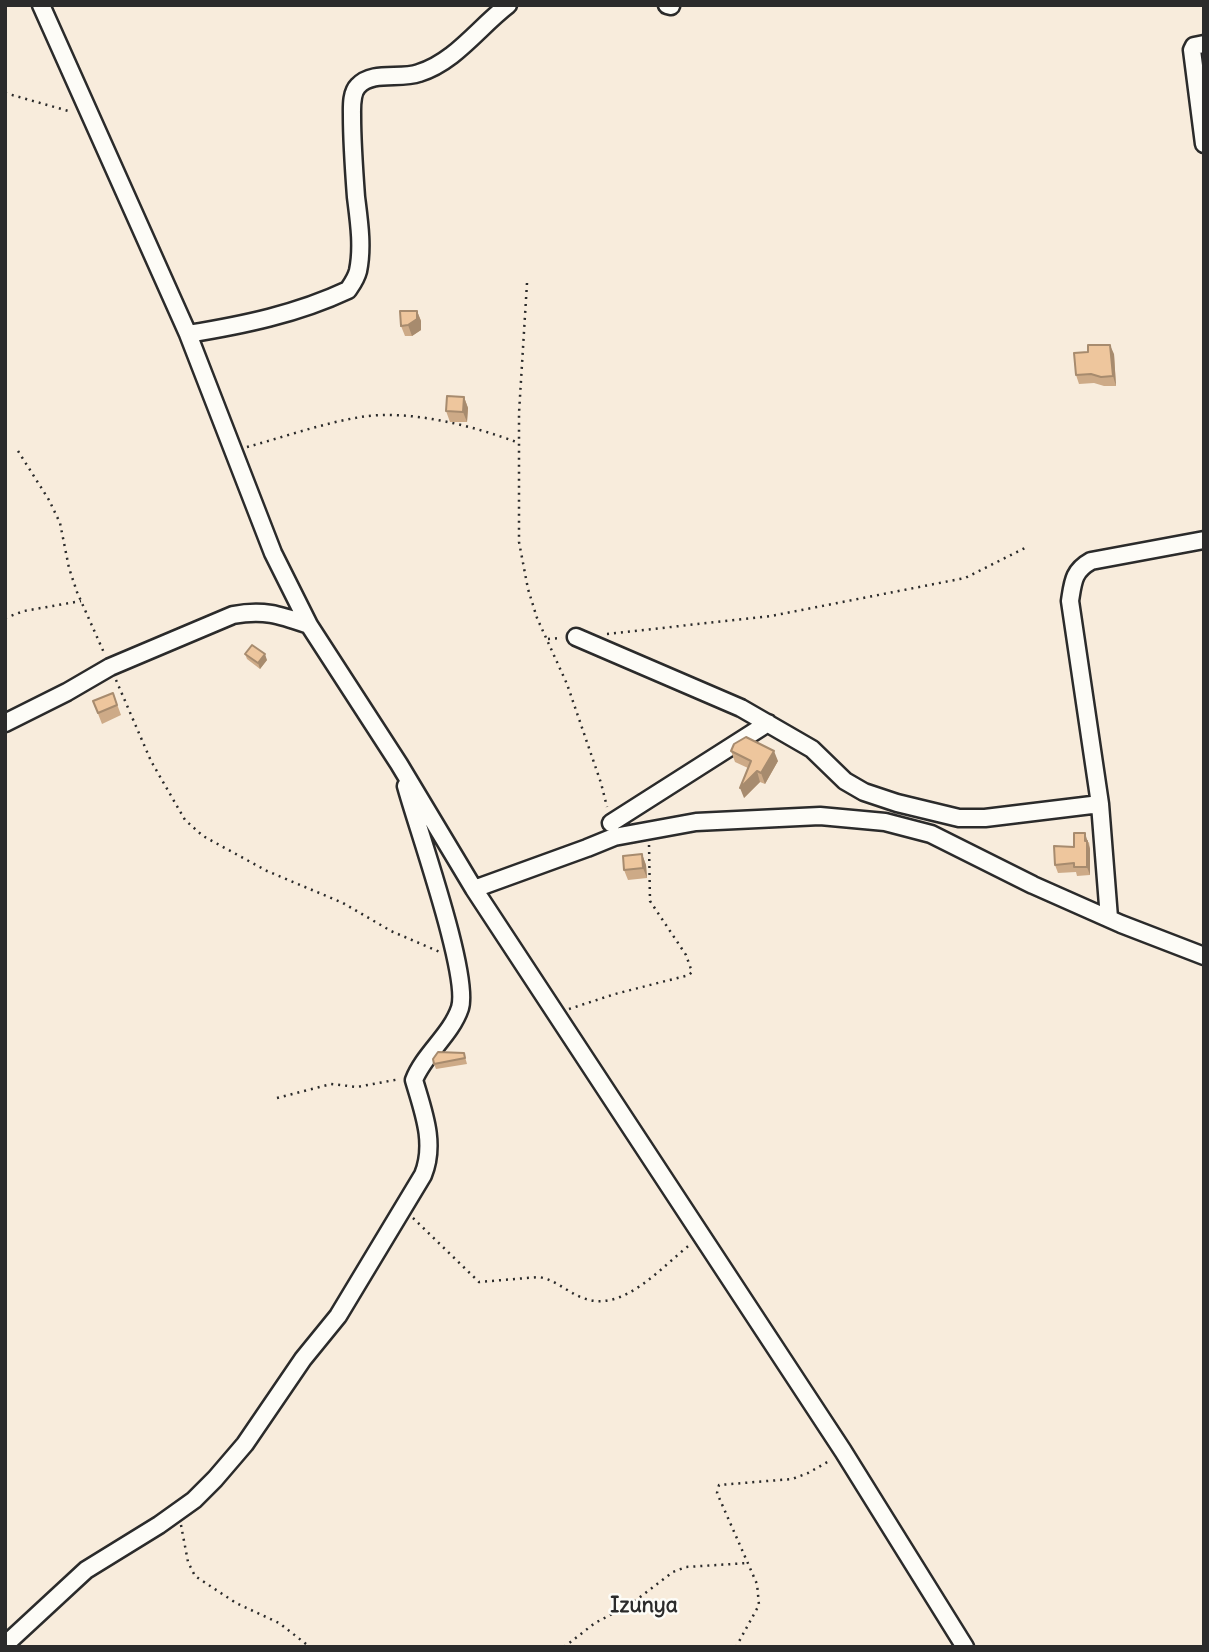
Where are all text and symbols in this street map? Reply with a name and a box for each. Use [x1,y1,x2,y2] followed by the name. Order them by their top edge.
[610,1593,678,1619] district label: Izunya

